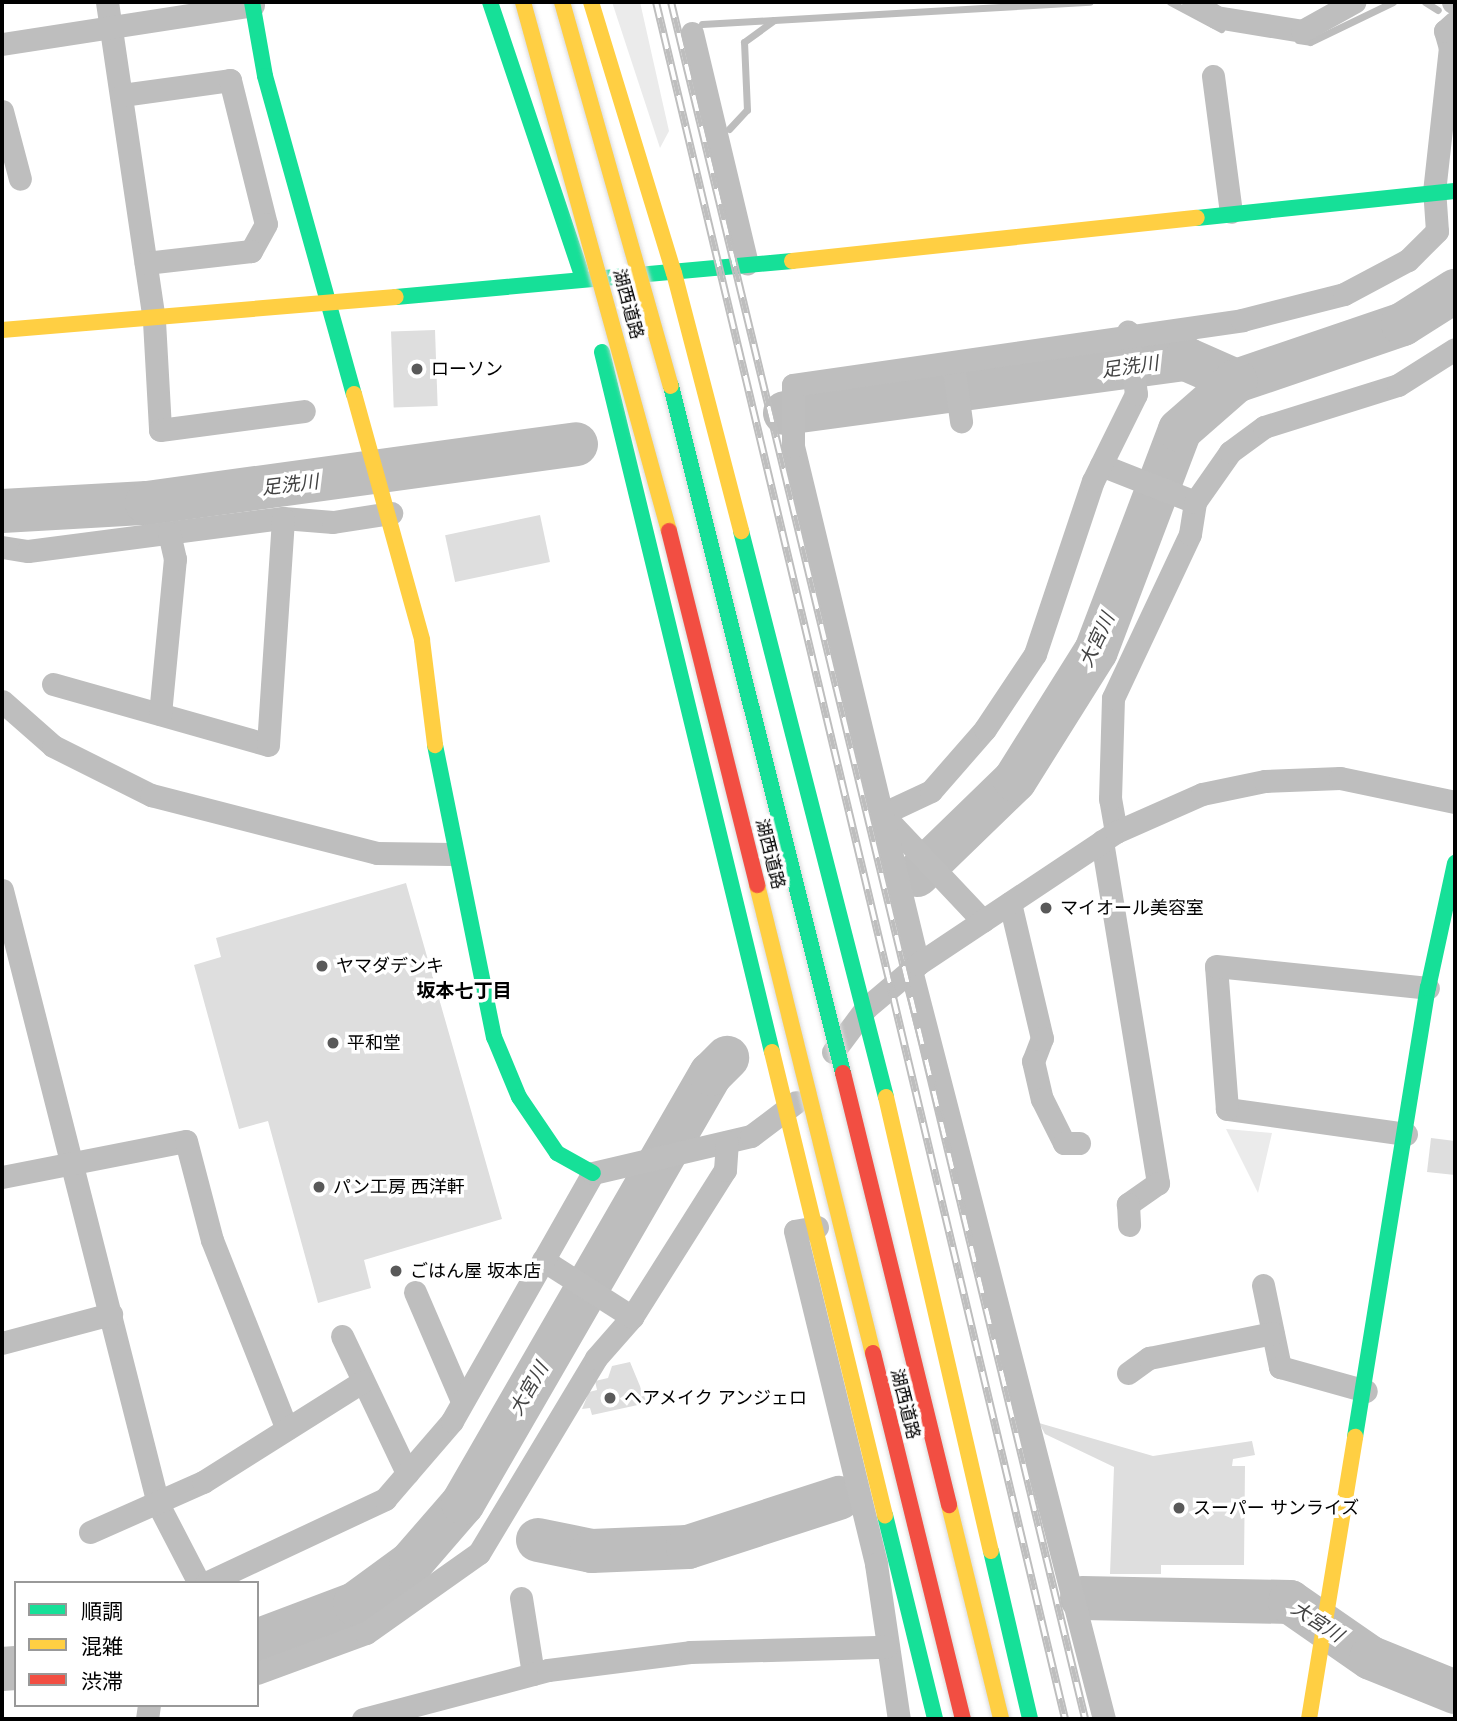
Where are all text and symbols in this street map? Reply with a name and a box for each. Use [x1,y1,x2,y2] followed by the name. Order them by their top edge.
[608,266,648,342] street label: 湖西道路
[1100,352,1160,382] water label: 足洗川
[431,358,503,380] place label: ローソン
[409,361,425,377] marker: ローソン
[260,470,320,500] water label: 足洗川
[1075,609,1119,671] water label: 大宮川
[751,816,789,892] street label: 湖西道路
[1060,897,1204,919] place label: マイオール美容室
[1038,900,1054,916] marker: マイオール美容室
[336,955,444,977] place label: ヤマダデンキ
[314,958,330,974] marker: ヤマダデンキ
[417,980,511,1002] district label: 坂本七丁目
[347,1032,401,1054] place label: 平和堂
[325,1035,341,1051] marker: 平和堂
[333,1176,464,1198] place label: パン工房 西洋軒
[311,1179,327,1195] marker: パン工房 西洋軒
[410,1260,541,1282] place label: ごはん屋 坂本店
[388,1263,404,1279] marker: ごはん屋 坂本店
[505,1359,553,1419] water label: 大宮川
[886,1366,924,1442] street label: 湖西道路
[624,1387,809,1409] place label: ヘアメイク アンジェロ
[602,1390,618,1406] marker: ヘアメイク アンジェロ
[1193,1497,1360,1519] place label: スーパー サンライズ
[1171,1500,1187,1516] marker: スーパー サンライズ
[14,1581,259,1707] legend
[1287,1597,1347,1647] water label: 大宮川
[81,1599,123,1624] text: 順調
[81,1634,123,1659] text: 混雑
[81,1669,123,1694] text: 渋滞

